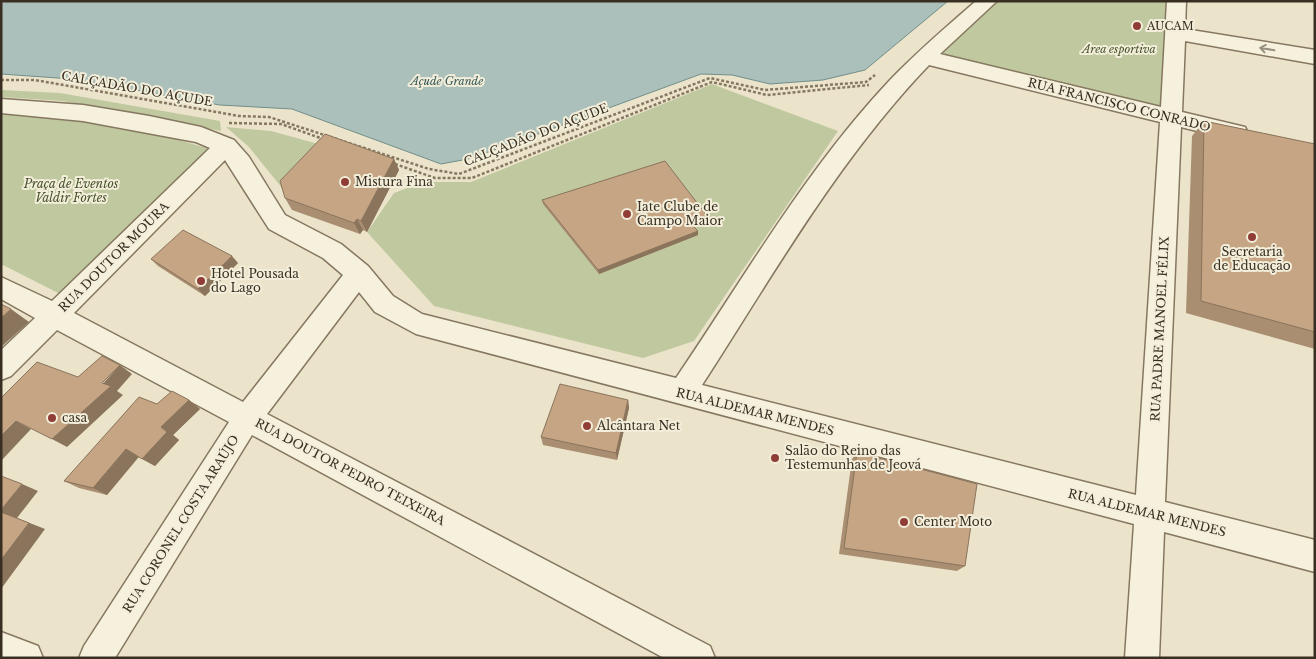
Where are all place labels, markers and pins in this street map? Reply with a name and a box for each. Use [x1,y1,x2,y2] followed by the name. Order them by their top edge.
[1146,19,1194,33] place label: AUCAM
[1131,20,1143,32] marker: AUCAM
[355,174,433,189] place label: Mistura Fina
[339,176,351,188] marker: Mistura Fina
[637,199,723,228] place label: Iate Clube de Campo Maior
[621,208,633,220] marker: Iate Clube de Campo Maior
[1246,231,1258,243] marker: Secretaria de Educação
[1213,244,1291,273] place label: Secretaria de Educação
[211,266,299,295] place label: Hotel Pousada do Lago
[195,275,207,287] marker: Hotel Pousada do Lago
[62,410,88,425] place label: casa
[46,412,58,424] marker: casa
[596,418,681,433] place label: Alcântara Net
[581,420,593,432] marker: Alcântara Net
[785,443,922,472] place label: Salão do Reino das Testemunhas de Jeová
[769,452,781,464] marker: Salão do Reino das Testemunhas de Jeová
[914,514,992,529] place label: Center Moto
[898,516,910,528] marker: Center Moto

